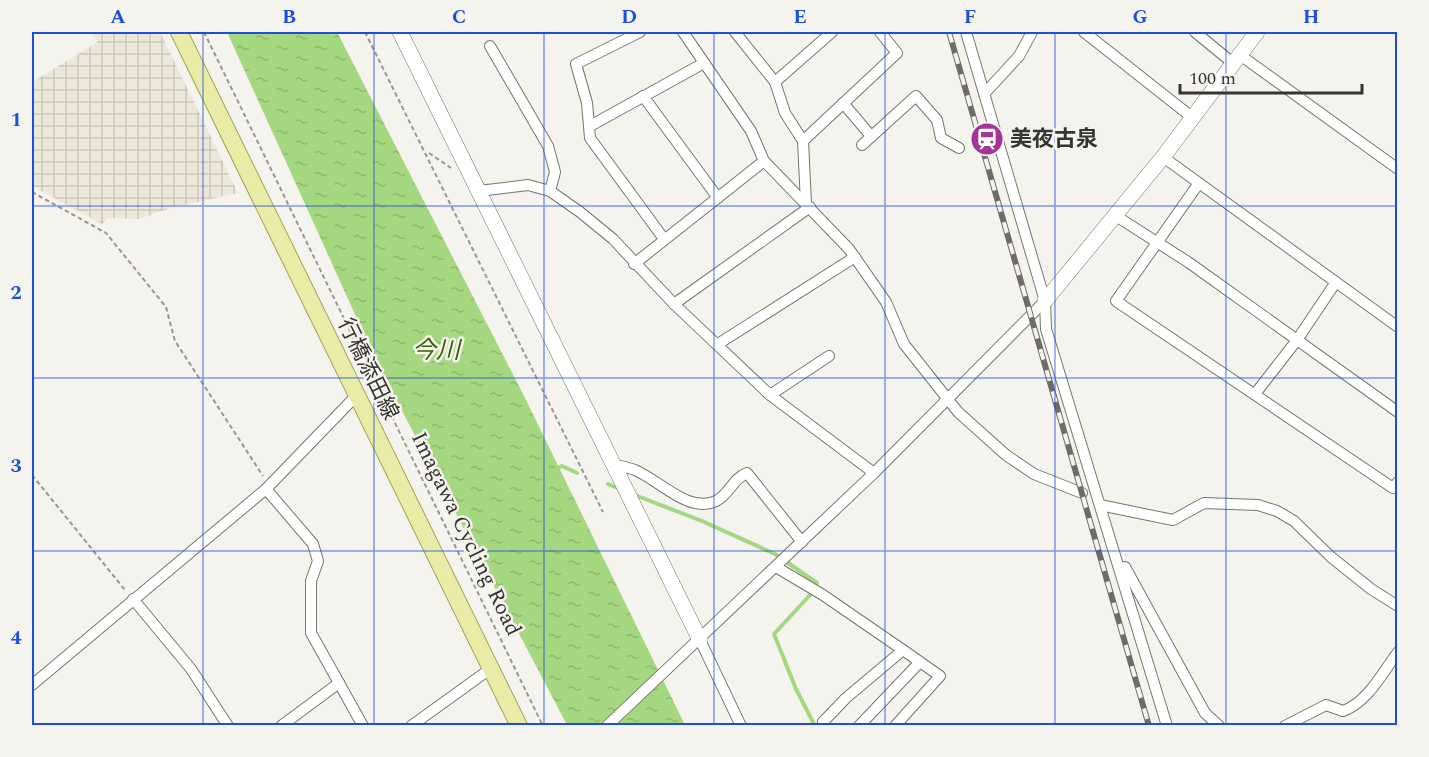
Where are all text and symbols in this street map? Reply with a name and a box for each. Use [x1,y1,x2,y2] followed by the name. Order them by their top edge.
[110,2,126,32] text: A
[282,2,296,32] text: B
[452,2,466,32] text: C
[621,2,637,32] text: D
[793,2,807,32] text: E
[964,2,976,32] text: F
[1132,2,1148,32] text: G
[1303,2,1319,32] text: H
[1180,57,1362,95] scale bar
[1189,65,1236,92] text: 100 m
[10,105,22,135] text: 1
[969,121,1005,157] station icon: 美夜古泉
[1010,123,1098,156] place label: 美夜古泉
[10,278,22,308] text: 2
[329,312,407,426] street label: 行橋添田線
[412,333,463,369] water label: 今川
[402,426,530,642] street label: Imagawa Cycling Road
[10,451,22,481] text: 3
[10,623,22,653] text: 4

